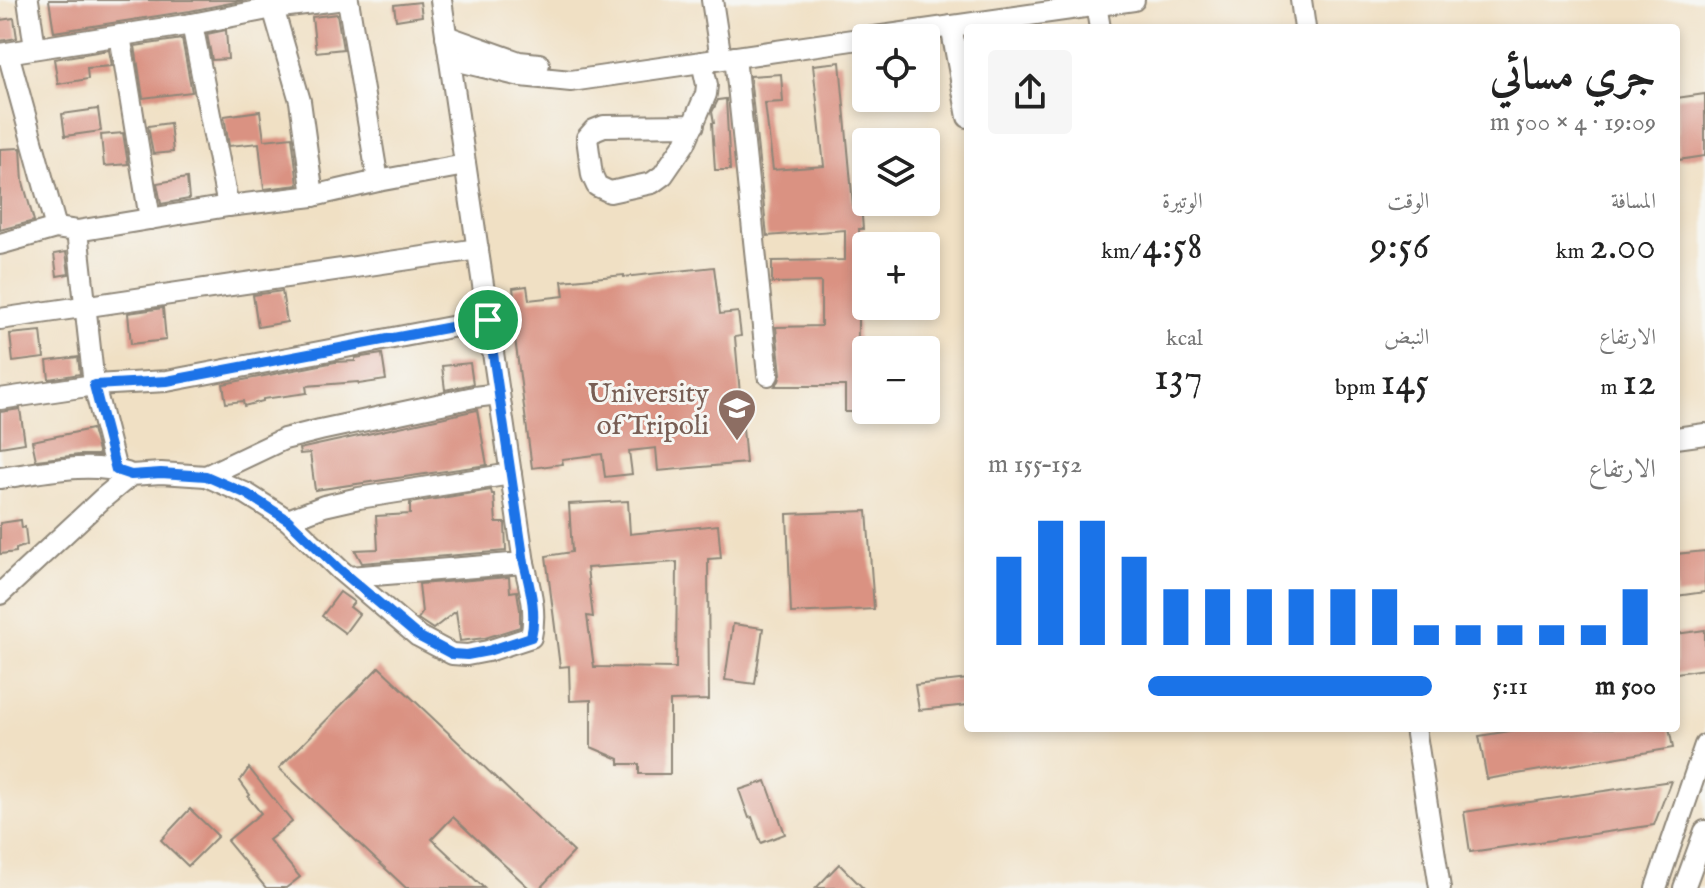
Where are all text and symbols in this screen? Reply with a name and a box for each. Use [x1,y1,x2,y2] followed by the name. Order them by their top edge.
[852,24,940,424] map controls
[852,24,940,112] button: locate
[1490,48,1656,104] text: جري مسائي
[988,50,1072,134] button: share
[1490,106,1656,139] text: 19:09 · 4 × 500 m
[852,128,940,216] button: layers
[1162,188,1203,216] text: الوتيرة
[1387,188,1429,216] text: الوقت
[1611,188,1656,216] text: المسافة
[1142,222,1203,273] text: 4:58
[1370,222,1429,273] text: 9:56
[1589,222,1656,273] text: 2.00
[852,232,940,320] button: +
[1101,238,1142,266] text: /km
[1556,238,1589,266] text: km
[454,286,522,354] pin
[466,298,510,342] icon: arrive
[1384,324,1429,352] text: النبض
[1599,324,1656,352] text: الارتفاع
[1166,325,1203,353] text: kcal
[852,336,940,424] button: −
[1154,353,1203,404] text: 137
[1380,358,1429,409] text: 145
[1622,358,1656,409] text: 12
[1335,374,1380,402] text: bpm
[1601,374,1622,402] text: m
[588,377,709,444] place label: University of Tripoli
[716,387,758,442] school or university icon: University of Tripoli
[988,448,1082,481] text: 152–155 m
[1589,453,1656,486] text: الارتفاع
[1492,670,1528,703] text: 5:11
[1595,670,1656,703] text: 500 m

